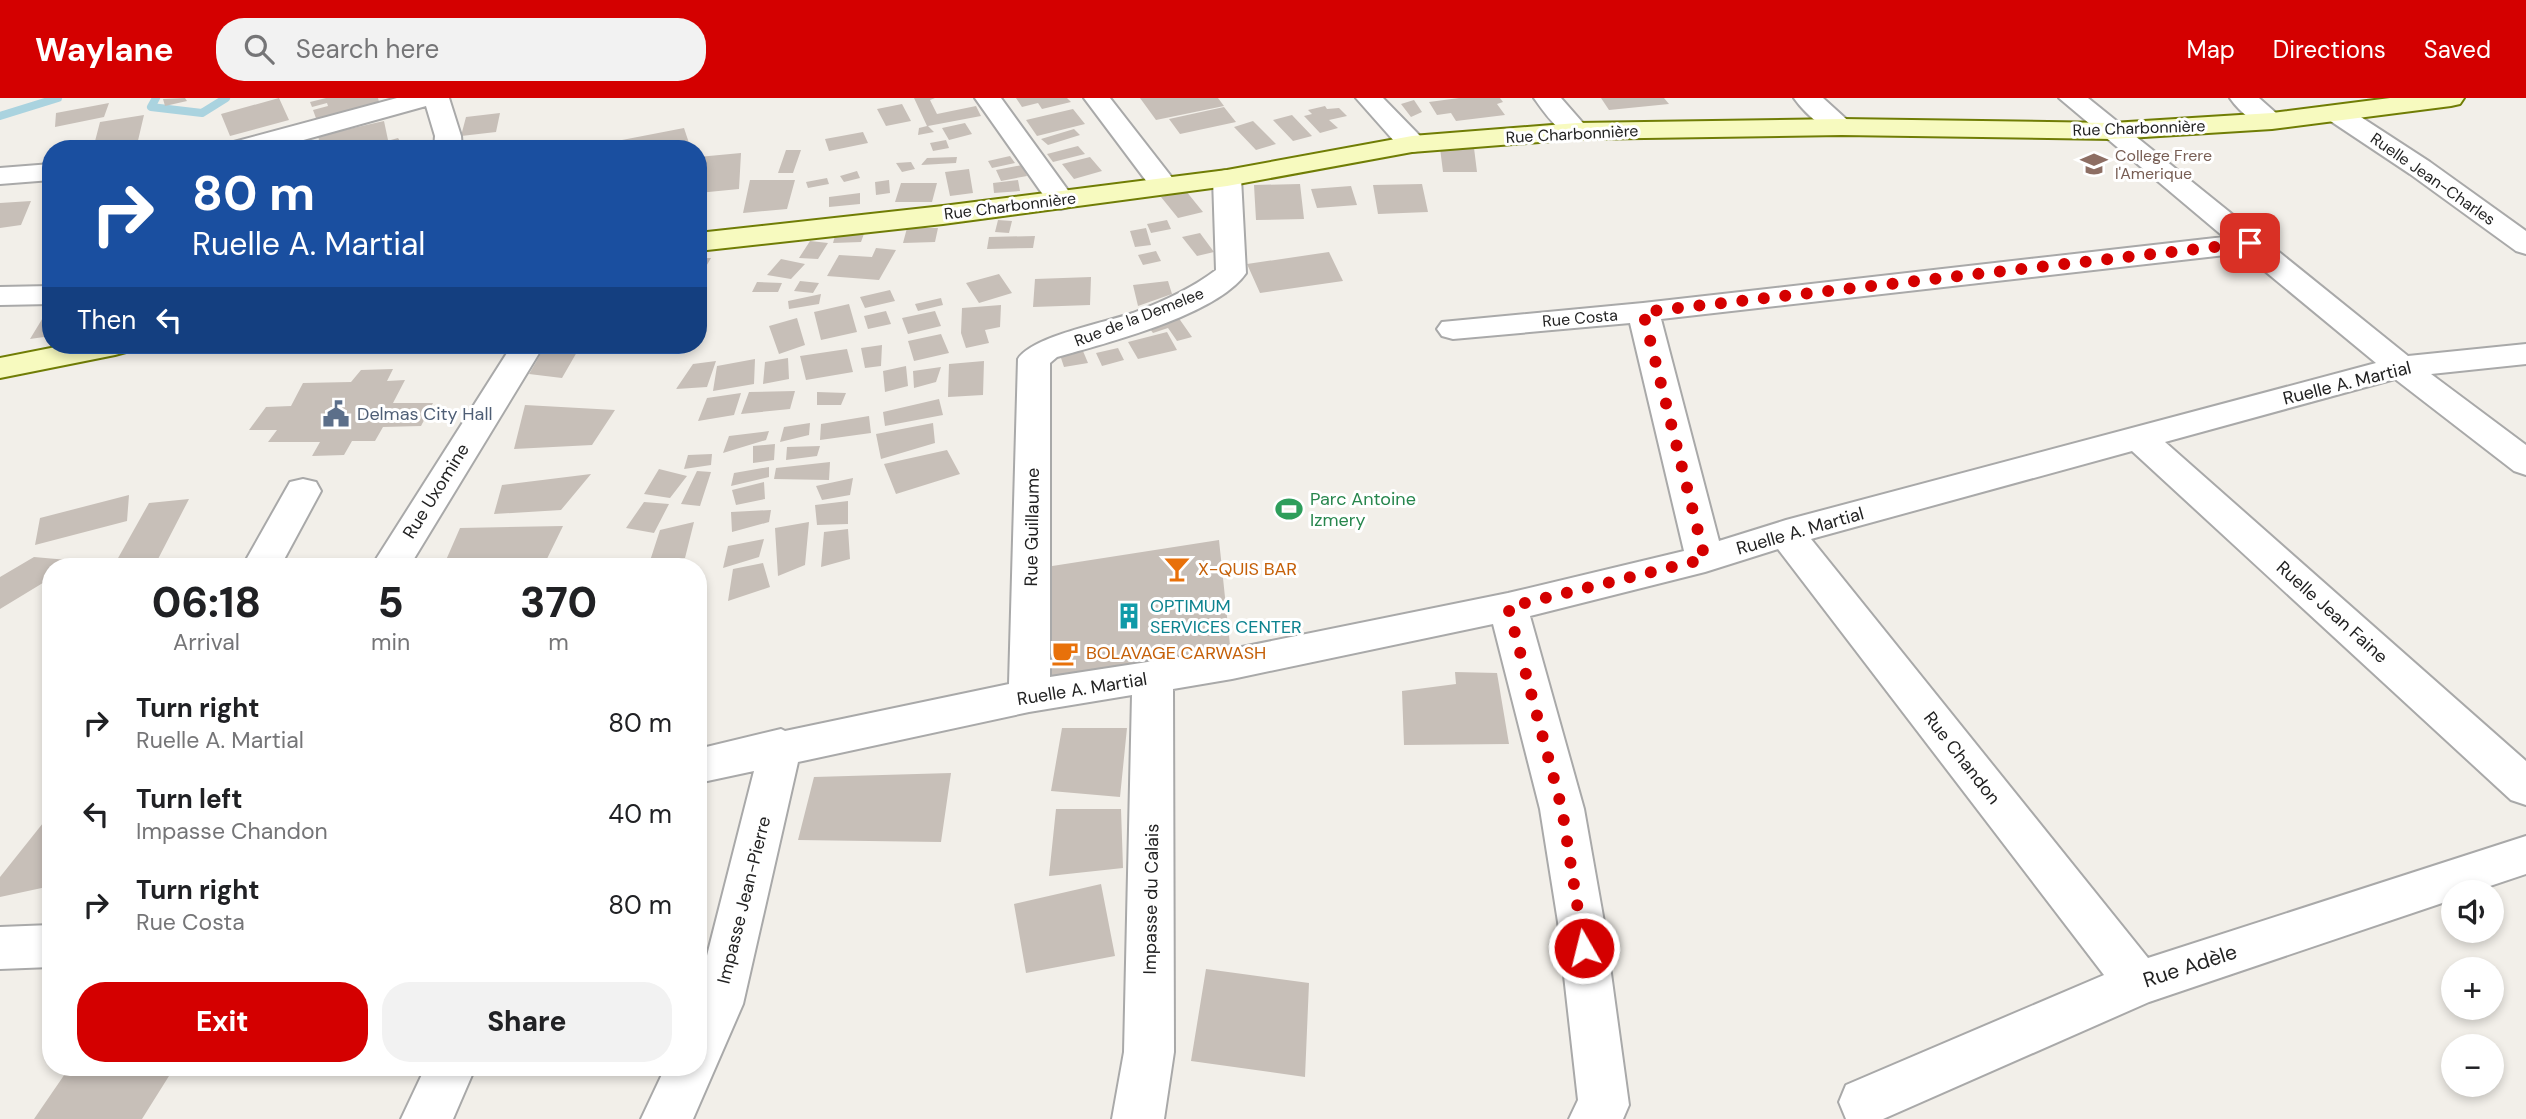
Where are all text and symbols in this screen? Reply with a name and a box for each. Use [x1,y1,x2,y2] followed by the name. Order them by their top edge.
[216,18,706,81] search box
[35,28,174,71] text: Waylane
[240,30,278,68] icon: search
[296,32,439,66] text: Search here
[2187,34,2235,65] text: Map
[2273,34,2386,65] text: Directions
[2424,34,2491,65] text: Saved
[2072,115,2206,141] street label: Rue Charbonnière
[1505,120,1639,148] street label: Rue Charbonnière
[2366,128,2500,230] street label: Ruelle Jean-Charles
[2115,145,2212,184] place label: College Frere l'Amerique
[2079,149,2109,179] school or university icon: College Frere l'Amerique
[192,161,315,225] text: 80 m
[77,168,168,259] icon: right
[943,187,1077,225] street label: Rue Charbonnière
[2220,213,2280,273] pin
[192,223,426,265] text: Ruelle A. Martial
[2231,224,2269,262] icon: arrive
[1071,283,1207,351] street label: Rue de la Demelee
[150,301,188,339] icon: left
[77,303,136,337] text: Then
[1541,304,1619,332] street label: Rue Costa
[2280,355,2414,411] street label: Ruelle A. Martial
[321,399,351,429] public building icon: Delmas City Hall
[357,402,492,426] place label: Delmas City Hall
[397,439,475,543] street label: Rue Uxomine
[1019,467,1045,587] street label: Rue Guillaume
[1310,487,1416,532] place label: Parc Antoine Izmery
[1274,494,1304,524] sports icon: Parc Antoine Izmery
[1734,501,1866,561] street label: Ruelle A. Martial
[1162,554,1192,584] bar icon: X-QUIS BAR
[2271,556,2393,668] street label: Ruelle Jean Faine
[1198,557,1297,581] place label: X-QUIS BAR
[152,575,261,630] text: 06:18
[378,575,404,630] text: 5
[520,575,597,630] text: 370
[1150,594,1302,639] place label: OPTIMUM SERVICES CENTER
[1114,601,1144,631] building icon: OPTIMUM SERVICES CENTER
[173,627,240,657] text: Arrival
[371,627,410,657] text: min
[548,627,569,657] text: m
[1050,638,1080,668] cafe icon: BOLAVAGE CARWASH
[1086,641,1266,665] place label: BOLAVAGE CARWASH
[1015,667,1149,711] street label: Ruelle A. Martial
[136,691,260,725] text: Turn right
[77,704,115,742] icon: right
[608,706,672,740] text: 80 m
[1918,707,2006,809] street label: Rue Chandon
[136,725,304,755] text: Ruelle A. Martial
[136,782,243,816] text: Turn left
[77,795,115,833] icon: left
[608,797,672,831] text: 40 m
[712,814,776,986] street label: Impasse Jean-Pierre
[136,816,328,846] text: Impasse Chandon
[1138,823,1164,975] street label: Impasse du Calais
[136,873,260,907] text: Turn right
[2441,880,2504,1097] map controls
[2441,880,2504,943] button: sound
[77,886,115,924] icon: right
[608,888,672,922] text: 80 m
[136,907,245,937] text: Rue Costa
[1547,911,1621,985] position arrow
[2139,938,2241,994] street label: Rue Adèle
[2441,957,2504,1020] button: +
[77,982,368,1062] button: Exit
[382,982,672,1062] button: Share
[2441,1034,2504,1097] button: −

